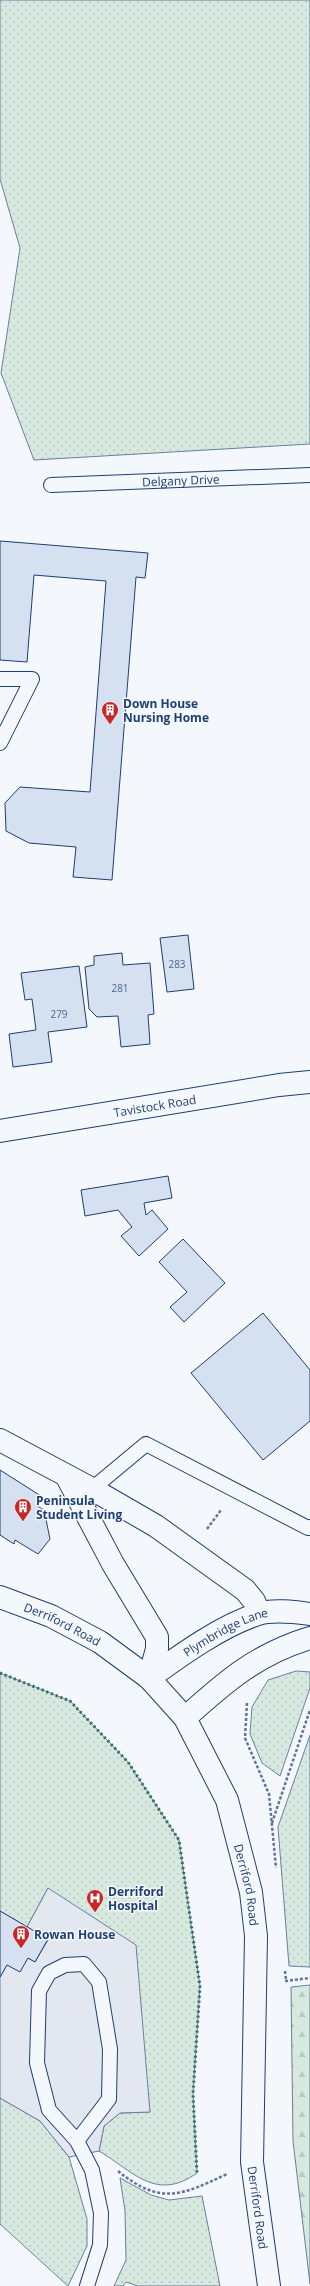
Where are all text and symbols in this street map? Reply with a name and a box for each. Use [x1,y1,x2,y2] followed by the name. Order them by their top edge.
[142,470,220,490] street label: Delgany Drive
[123,695,209,726] place label: Down House Nursing Home
[100,700,120,725] building icon: Down House Nursing Home
[168,957,186,971] house number: 283
[111,981,129,995] house number: 281
[50,1007,68,1021] house number: 279
[112,1090,197,1121] street label: Tavistock Road
[36,1492,122,1523] place label: Peninsula Student Living
[13,1497,33,1522] building icon: Peninsula Student Living
[22,1598,104,1649] street label: Derriford Road
[180,1603,269,1660] street label: Plymbridge Lane
[230,1842,263,1927] street label: Derriford Road
[108,1883,164,1914] place label: Derriford Hospital
[85,1888,105,1913] hospital icon: Derriford Hospital
[11,1924,31,1949] building icon: Rowan House
[34,1926,115,1943] place label: Rowan House
[244,2165,272,2250] street label: Derriford Road

